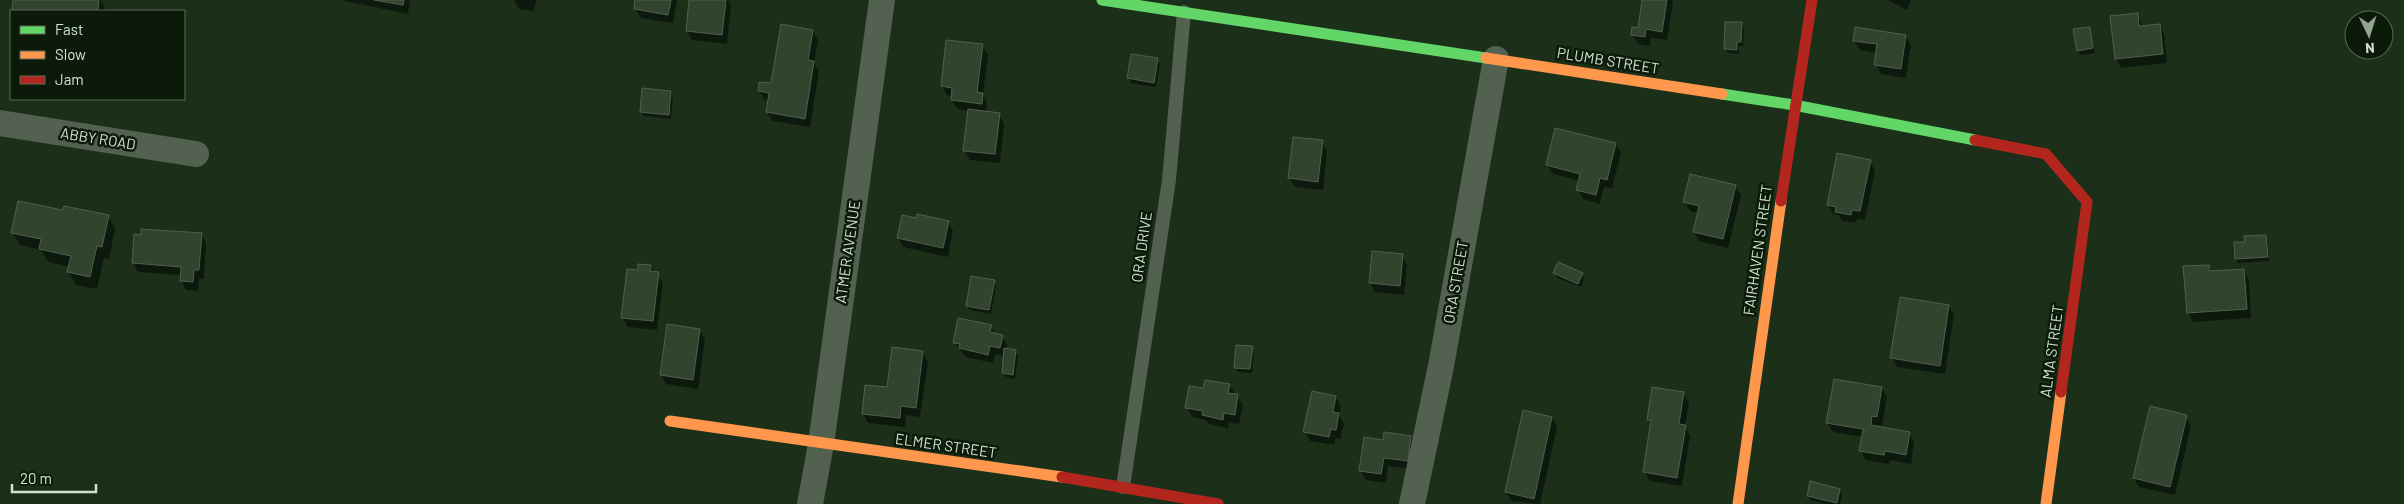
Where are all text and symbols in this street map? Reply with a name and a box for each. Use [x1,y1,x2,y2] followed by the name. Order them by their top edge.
[10,10,185,100] legend
[2344,10,2394,60] north arrow
[55,20,83,38] text: Fast
[2365,40,2375,57] text: N
[1556,43,1660,77] street label: PLUMB STREET
[55,45,86,63] text: Slow
[55,70,84,88] text: Jam
[59,123,137,153] street label: ABBY ROAD
[1739,183,1775,316] street label: FAIRHAVEN STREET
[831,199,863,304] street label: ATMER AVENUE
[1127,210,1155,283] street label: ORA DRIVE
[1439,239,1471,325] street label: ORA STREET
[2036,303,2066,398] street label: ALMA STREET
[894,429,998,461] street label: ELMER STREET
[12,462,96,494] scale bar
[20,469,52,487] text: 20 m

